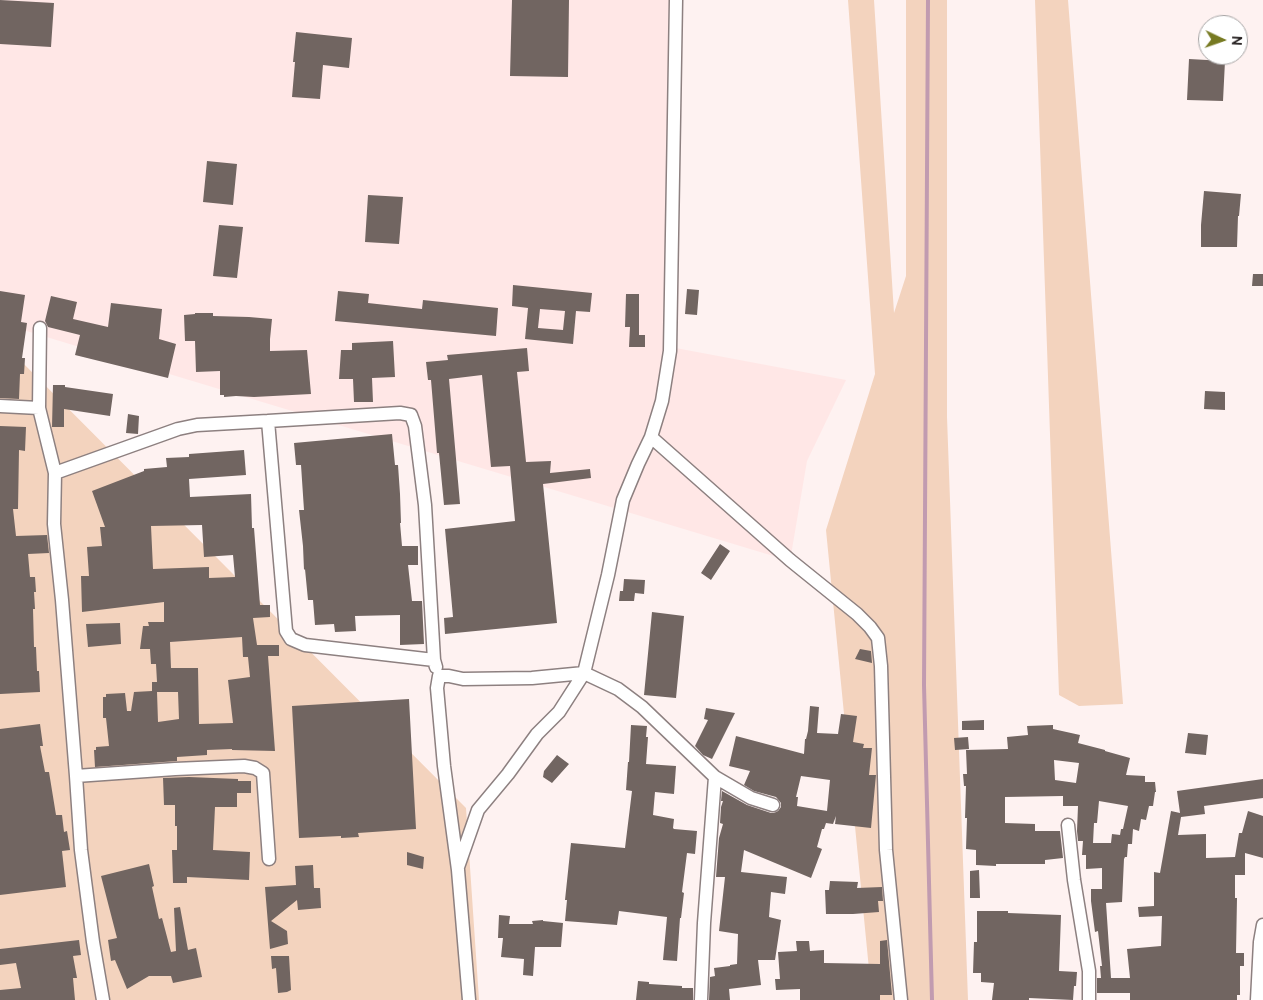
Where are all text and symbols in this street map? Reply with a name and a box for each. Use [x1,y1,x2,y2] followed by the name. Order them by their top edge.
[1198,15,1248,65] north arrow
[1228,35,1246,46] text: N

